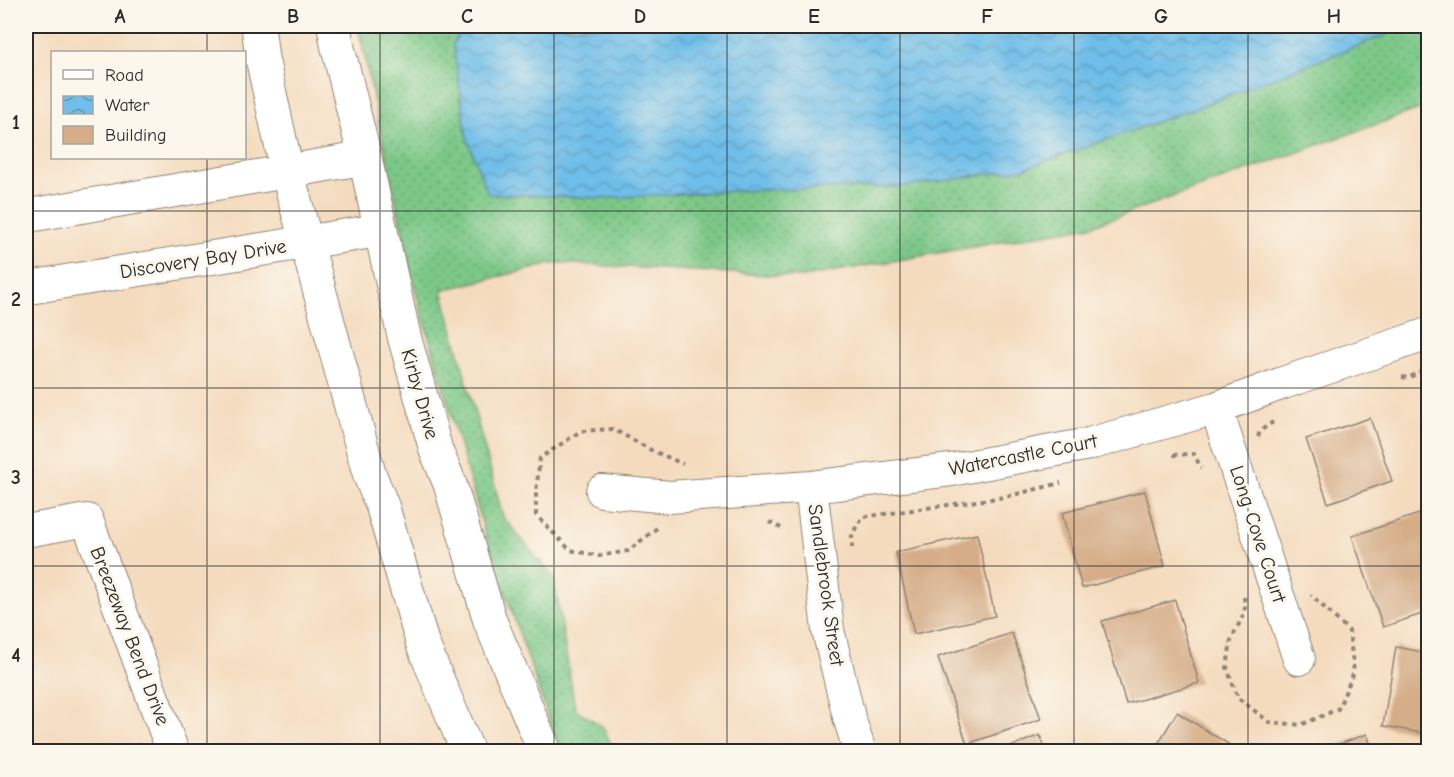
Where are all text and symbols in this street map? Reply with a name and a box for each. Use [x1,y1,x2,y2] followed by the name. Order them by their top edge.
[114,5,126,28] text: A
[287,5,299,28] text: B
[461,5,473,28] text: C
[634,5,646,28] text: D
[808,5,820,28] text: E
[981,5,993,28] text: F
[1154,5,1168,28] text: G
[1327,5,1341,28] text: H
[51,51,246,159] legend
[105,65,144,86] text: Road
[105,95,150,116] text: Water
[12,111,20,134] text: 1
[105,125,167,146] text: Building
[118,234,288,284] street label: Discovery Bay Drive
[11,288,21,311] text: 2
[396,346,444,442] street label: Kirby Drive
[947,429,1100,481] street label: Watercastle Court
[1225,463,1291,607] street label: Long Cove Court
[11,466,21,489] text: 3
[803,503,849,669] street label: Sandlebrook Street
[85,543,175,729] street label: Breezeway Bend Drive
[11,644,21,667] text: 4

